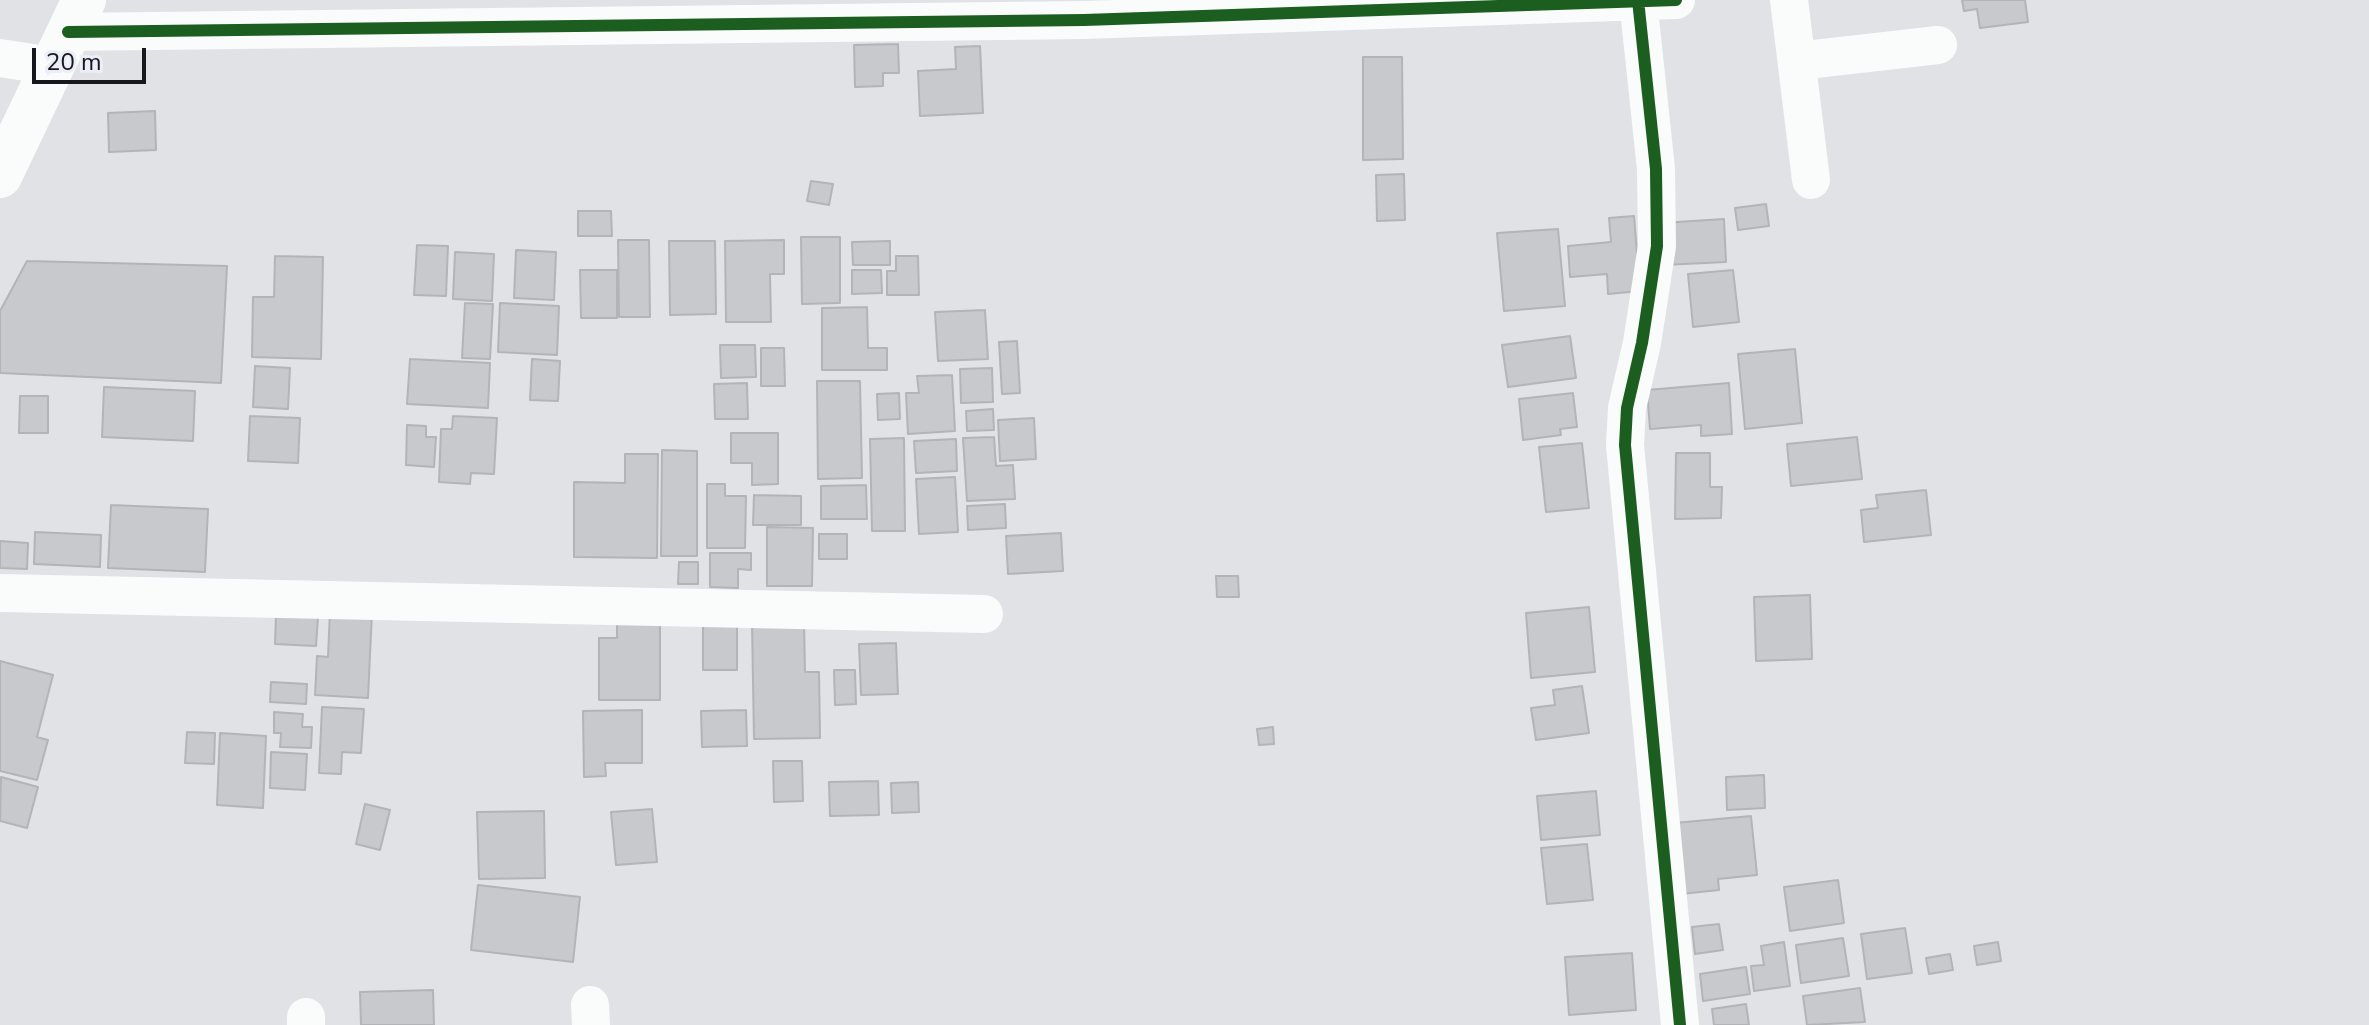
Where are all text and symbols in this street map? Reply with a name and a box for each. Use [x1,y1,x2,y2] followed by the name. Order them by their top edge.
[36,32,150,82] scale bar
[46,46,102,78] text: 20 m

